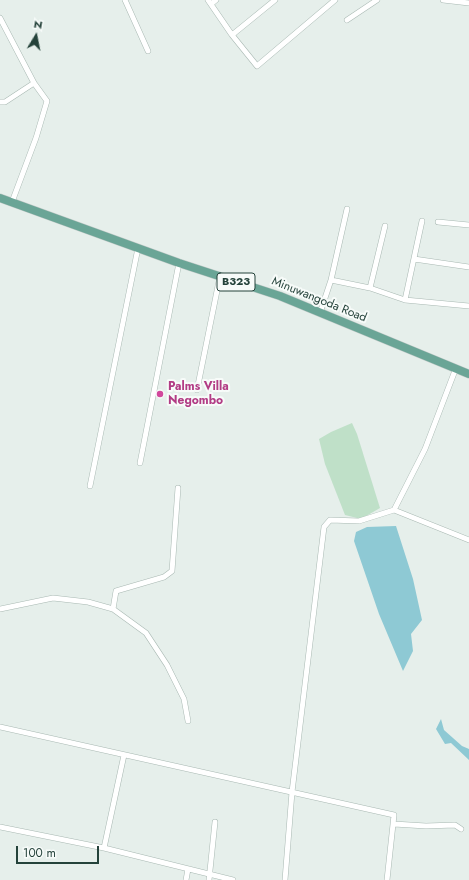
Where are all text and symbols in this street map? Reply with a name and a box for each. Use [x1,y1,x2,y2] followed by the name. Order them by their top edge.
[16,16,56,56] north arrow
[32,16,44,33] text: N
[217,273,255,291] road number: B323
[269,274,369,326] street label: Minuwangoda Road
[168,380,229,408] place label: Palms Villa Negombo
[155,389,165,399] marker: Palms Villa Negombo
[18,838,101,864] scale bar
[23,844,56,862] text: 100 m

